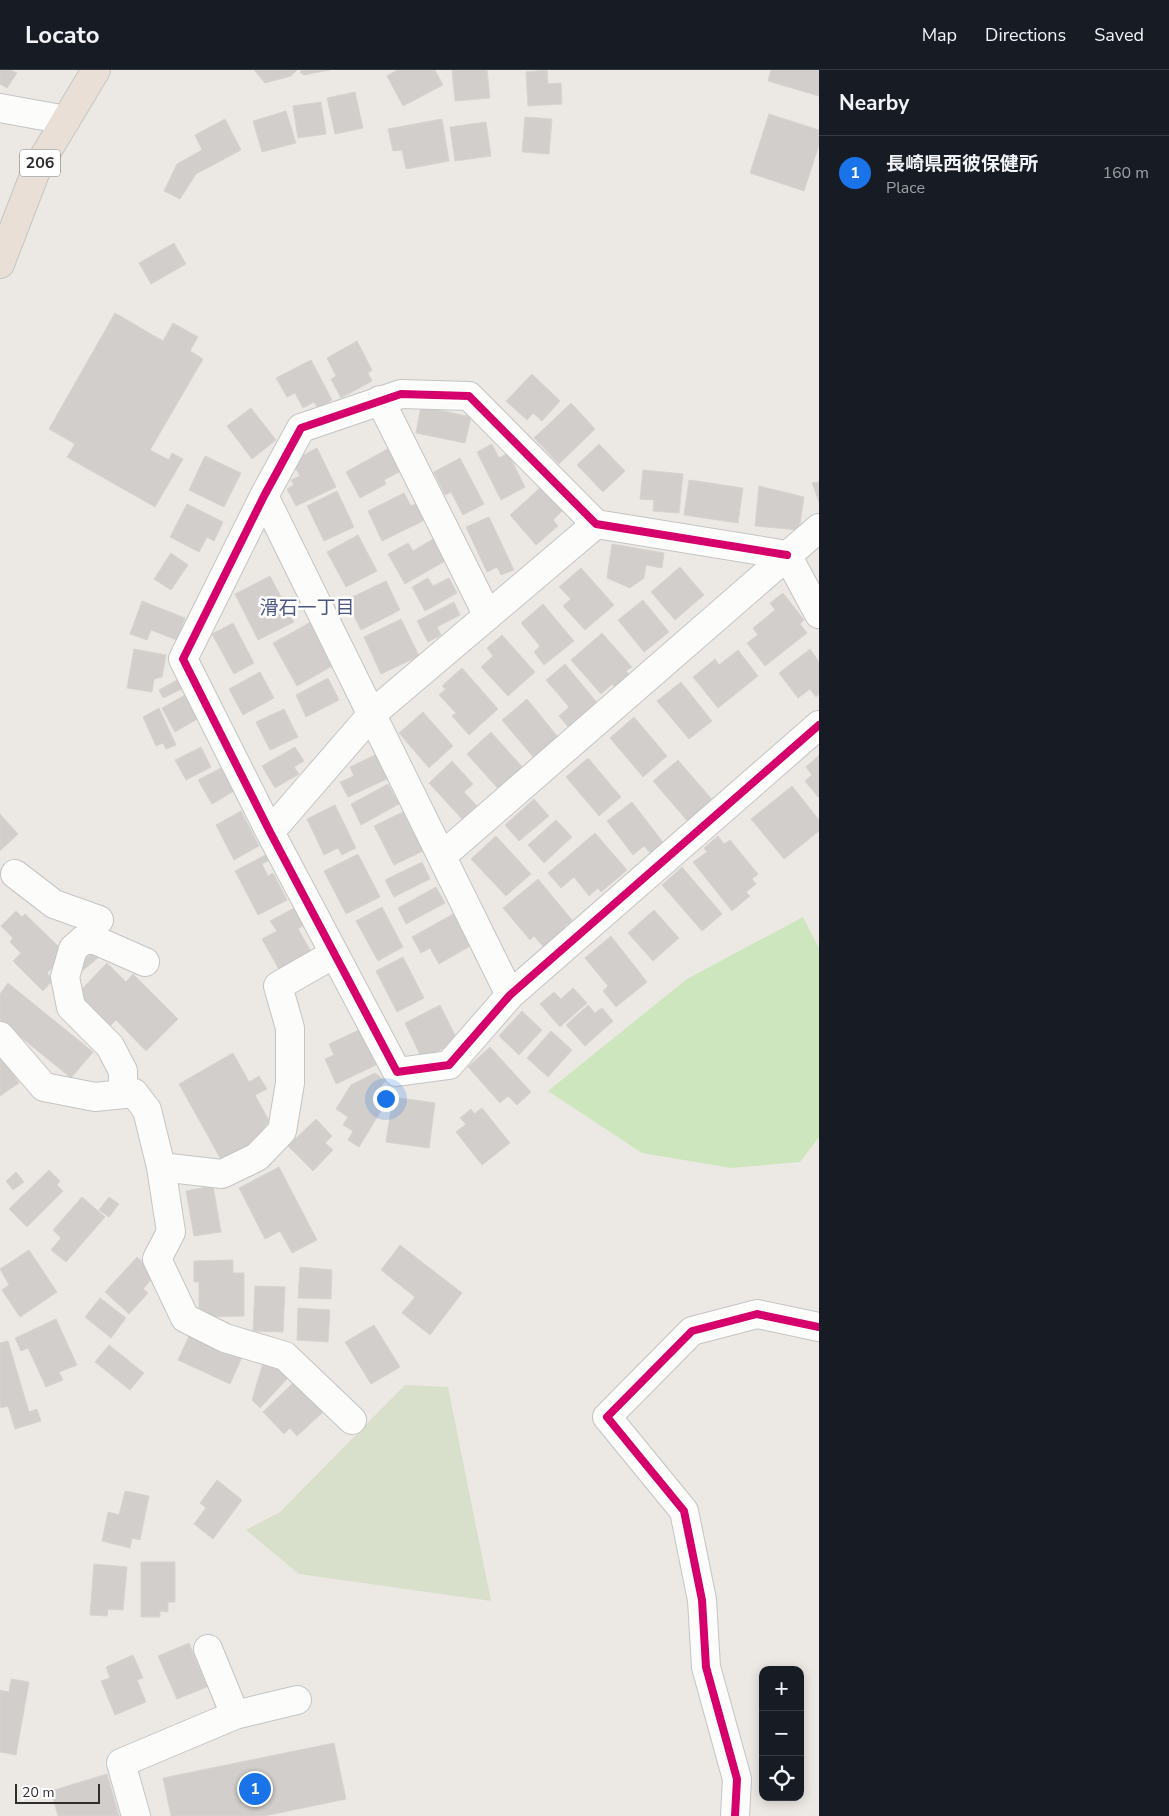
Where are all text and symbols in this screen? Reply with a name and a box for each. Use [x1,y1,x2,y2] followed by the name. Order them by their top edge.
[25,19,100,51] text: Locato
[922,23,957,47] text: Map
[985,23,1066,47] text: Directions
[1094,23,1144,47] text: Saved
[839,89,909,117] text: Nearby
[20,150,60,176] road number: 206
[886,151,1038,177] text: 長崎県西彼保健所
[850,162,860,184] text: 1
[1102,162,1149,184] text: 160 m
[886,177,925,199] text: Place
[259,595,355,621] district label: 滑石一丁目
[373,1086,399,1112] your location
[759,1666,804,1801] map controls
[759,1666,804,1711] button: +
[759,1711,804,1756] button: −
[759,1756,804,1801] button: locate
[239,1770,271,1808] pin: 1
[15,1781,100,1804] scale bar
[22,1783,54,1802] text: 20 m

